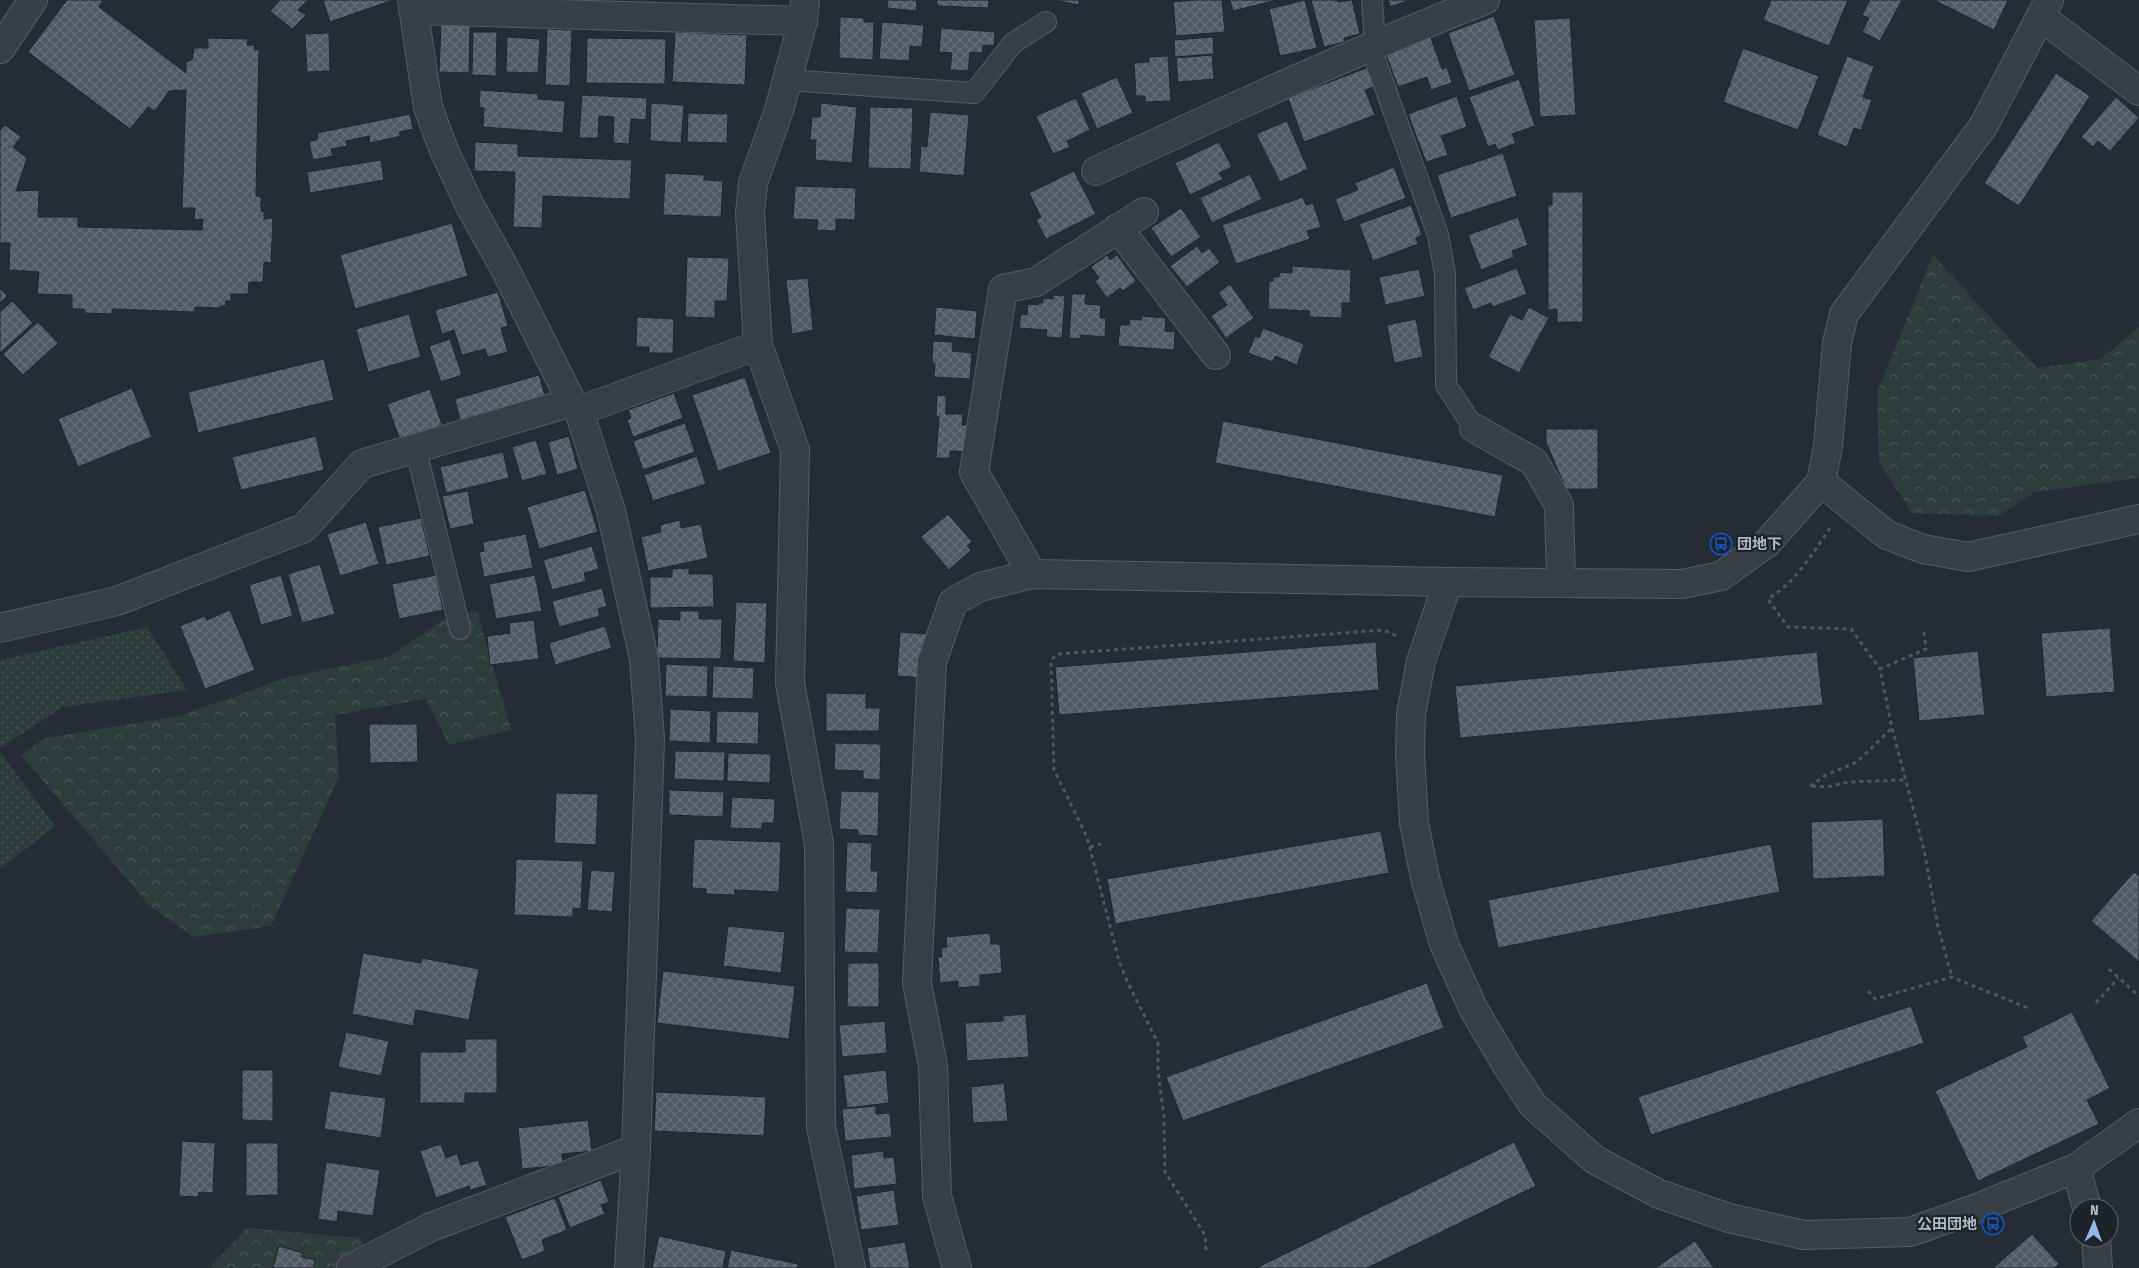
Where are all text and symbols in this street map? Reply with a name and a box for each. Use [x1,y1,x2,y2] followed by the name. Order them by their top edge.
[1709,532,1733,556] bus stop icon: 団地下
[1737,535,1782,553] place label: 団地下
[2069,1198,2119,1248] north arrow
[2090,1202,2099,1219] text: N
[1981,1212,2005,1236] bus stop icon: 公田団地
[1917,1215,1977,1233] place label: 公田団地

